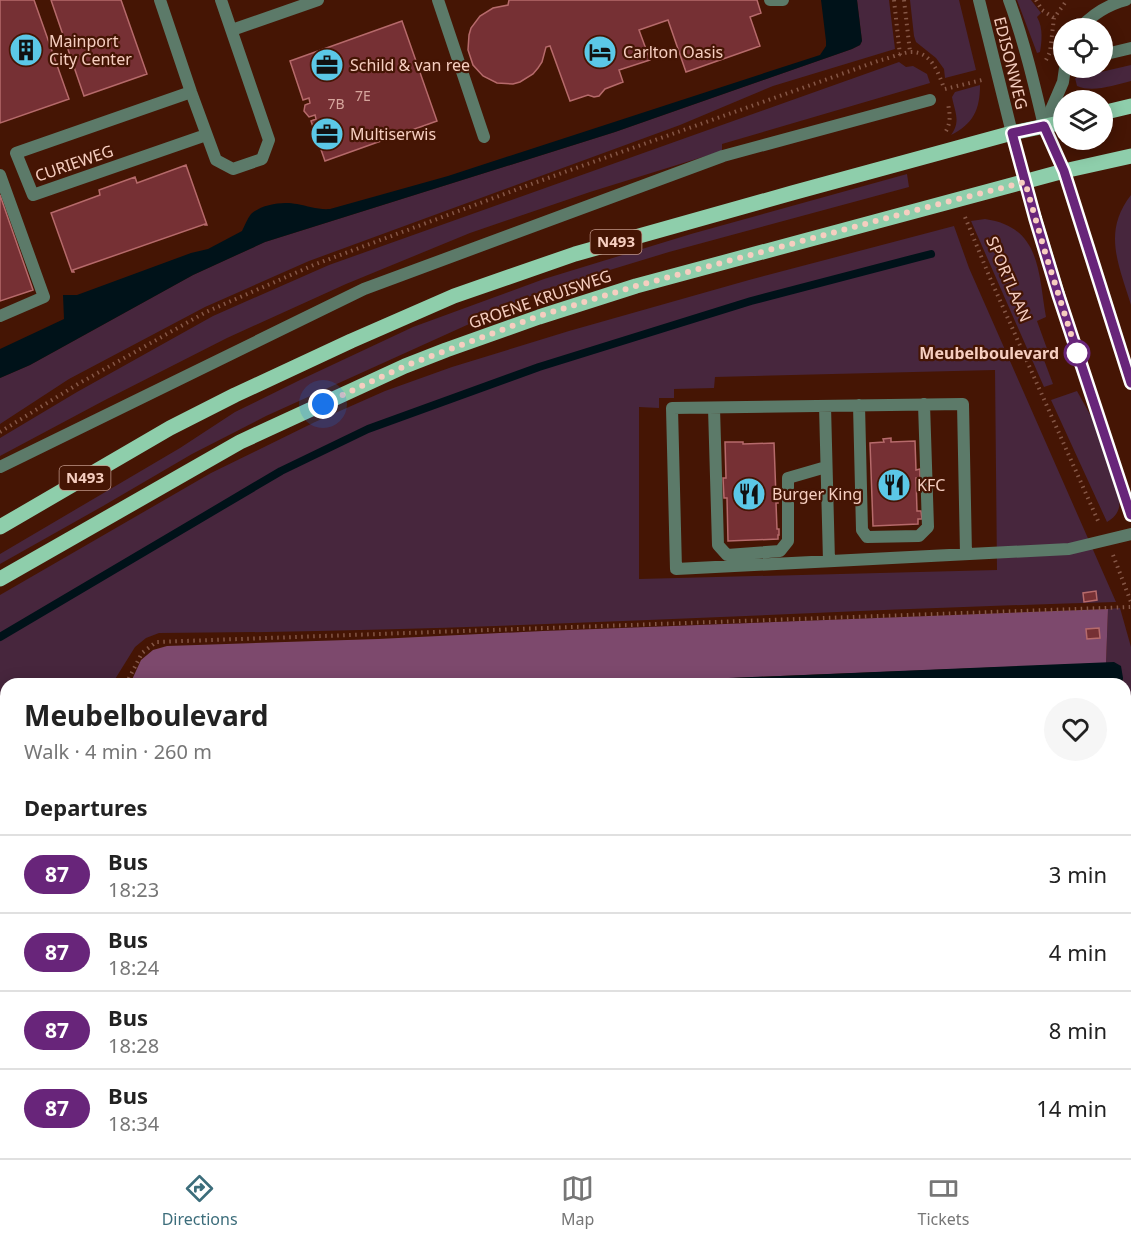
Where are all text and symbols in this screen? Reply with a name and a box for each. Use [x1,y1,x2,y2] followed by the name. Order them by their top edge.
[989,14,1033,112] street label: EDISONWEG
[1053,18,1113,150] map controls
[1053,18,1113,78] button: locate
[49,30,132,70] place label: Mainport City Center
[8,32,44,68] building icon: Mainport City Center
[582,34,618,70] hotel icon: Carlton Oasis
[623,41,723,63] place label: Carlton Oasis
[309,47,345,83] office icon: Schild & van ree
[350,54,470,76] place label: Schild & van ree
[355,86,371,105] house number: 7E
[1053,90,1113,150] button: layers
[327,94,345,113] house number: 7B
[309,116,345,152] office icon: Multiserwis
[350,123,436,145] place label: Multiserwis
[32,139,116,187] street label: CURIEWEG
[590,230,642,254] road number: N493
[981,233,1037,325] street label: SPORTLAAN
[466,264,614,334] street label: GROENE KRUISWEG
[1064,340,1090,366] marker: Meubelboulevard
[919,342,1059,364] place label: Meubelboulevard
[308,389,338,419] your location
[60,466,110,490] road number: N493
[876,467,912,503] restaurant icon: KFC
[917,474,945,496] place label: KFC
[731,476,767,512] restaurant icon: Burger King
[772,483,862,505] place label: Burger King
[24,696,268,734] text: Meubelboulevard
[1044,698,1107,761] button: heart
[24,738,212,765] text: Walk · 4 min · 260 m
[24,792,148,822] text: Departures
[108,846,148,876] text: Bus
[1049,859,1107,889] text: 3 min
[45,860,69,888] text: 87
[108,876,159,903] text: 18:23
[108,924,148,954] text: Bus
[1049,937,1107,967] text: 4 min
[45,938,69,966] text: 87
[108,954,159,981] text: 18:24
[108,1002,148,1032] text: Bus
[1049,1015,1107,1045] text: 8 min
[45,1016,69,1044] text: 87
[108,1032,159,1059] text: 18:28
[108,1080,148,1110] text: Bus
[1036,1093,1107,1123] text: 14 min
[45,1094,69,1122] text: 87
[108,1110,159,1137] text: 18:34
[162,1172,238,1230] tab: Directions
[561,1172,594,1230] tab: Map
[918,1172,969,1230] tab: Tickets

